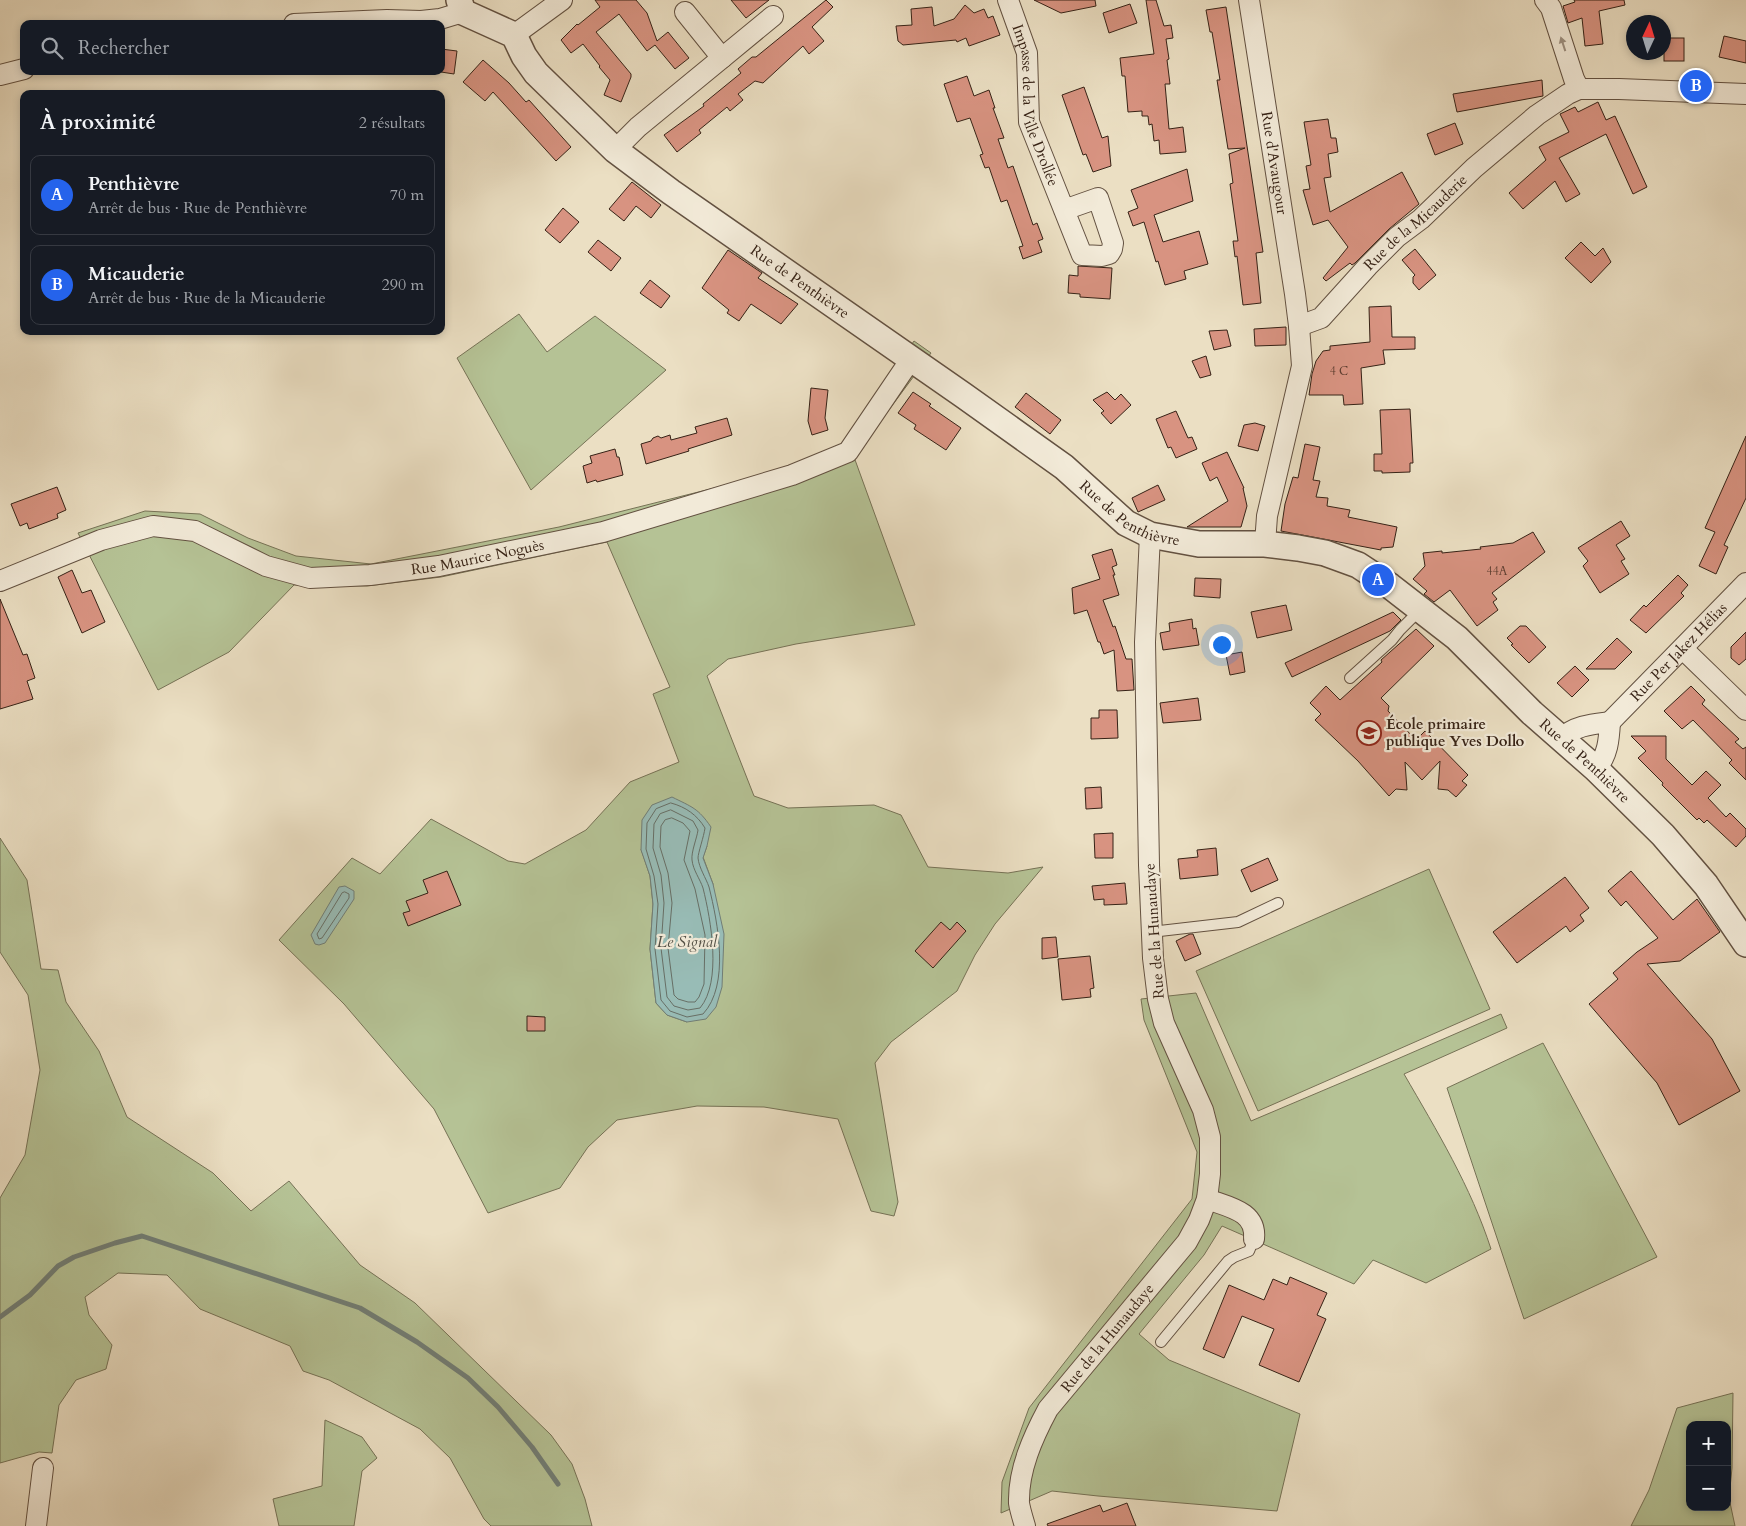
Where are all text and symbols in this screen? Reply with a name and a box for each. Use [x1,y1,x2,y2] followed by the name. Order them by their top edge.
[1626,15,1671,60] north arrow
[20,20,445,75] search box
[1008,21,1064,189] street label: Impasse de la Ville Drollée
[38,34,66,62] icon: search
[78,35,169,61] text: Rechercher
[1559,36,1567,51] one-way arrow
[1680,67,1712,105] pin: B
[40,108,156,137] text: À proximité
[1257,110,1293,217] street label: Rue d'Avaugour
[359,112,425,134] text: 2 résultats
[1359,170,1472,275] street label: Rue de la Micauderie
[88,171,180,197] text: Penthièvre
[51,184,63,206] text: A
[390,184,424,206] text: 70 m
[88,197,307,219] text: Arrêt de bus · Rue de Penthièvre
[746,240,854,323] street label: Rue de Penthièvre
[88,261,185,287] text: Micauderie
[51,274,63,296] text: B
[382,274,424,296] text: 290 m
[88,287,326,309] text: Arrêt de bus · Rue de la Micauderie
[1330,363,1348,379] house number: 4 C
[1075,476,1182,550] street label: Rue de Penthièvre
[410,534,546,580] street label: Rue Maurice Noguès
[1362,561,1394,599] pin: A
[1487,563,1508,579] house number: 44A
[1626,598,1731,706] street label: Rue Per Jakez Hélias
[1209,632,1235,658] your location
[1386,714,1525,751] place label: École primaire publique Yves Dollo
[1535,714,1635,807] street label: Rue de Penthièvre
[1356,720,1382,746] school or university icon: École primaire publique Yves Dollo
[1139,862,1169,999] street label: Rue de la Hunaudaye
[657,931,718,953] water label: Le Signal
[1056,1279,1159,1396] street label: Rue de la Hunaudaye
[1686,1421,1731,1511] map controls
[1686,1421,1731,1466] button: +
[1686,1466,1731,1511] button: −

